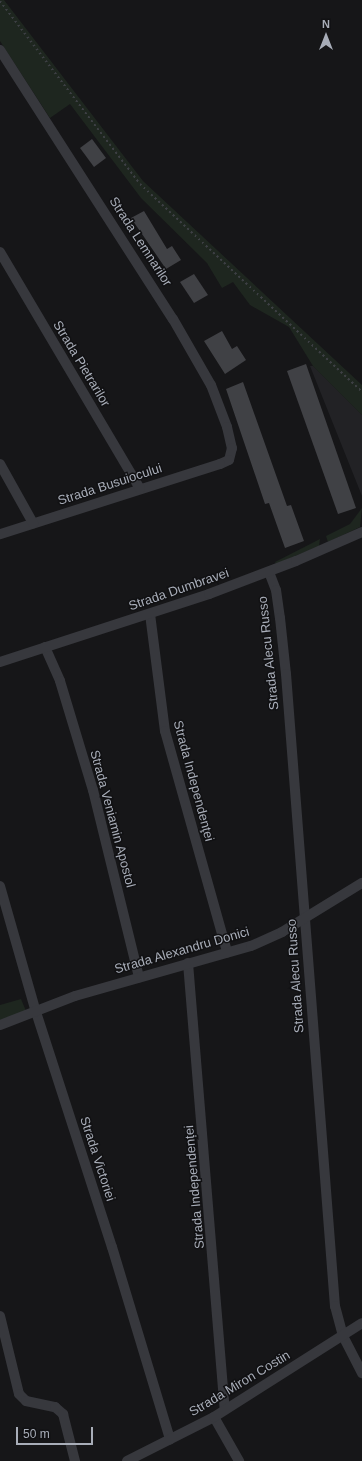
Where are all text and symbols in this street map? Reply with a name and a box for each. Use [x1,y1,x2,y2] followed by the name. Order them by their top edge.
[306,16,346,56] north arrow
[322,18,330,30] text: N
[105,194,175,290] street label: Strada Lemnarilor
[49,318,113,410] street label: Strada Pietrarilor
[56,461,164,509] street label: Strada Busuiocului
[127,566,231,614] street label: Strada Dumbravei
[255,595,283,711] street label: Strada Alecu Russo
[169,719,217,843] street label: Strada Independenţei
[86,748,138,890] street label: Strada Veniamin Apostol
[284,918,308,1034] street label: Strada Alecu Russo
[112,924,252,978] street label: Strada Alexandru Donici
[76,1115,118,1203] street label: Strada Victoriei
[182,1124,208,1250] street label: Strada Independenței
[187,1348,293,1420] street label: Strada Miron Costin
[18,1419,95,1445] scale bar
[23,1427,50,1441] text: 50 m

